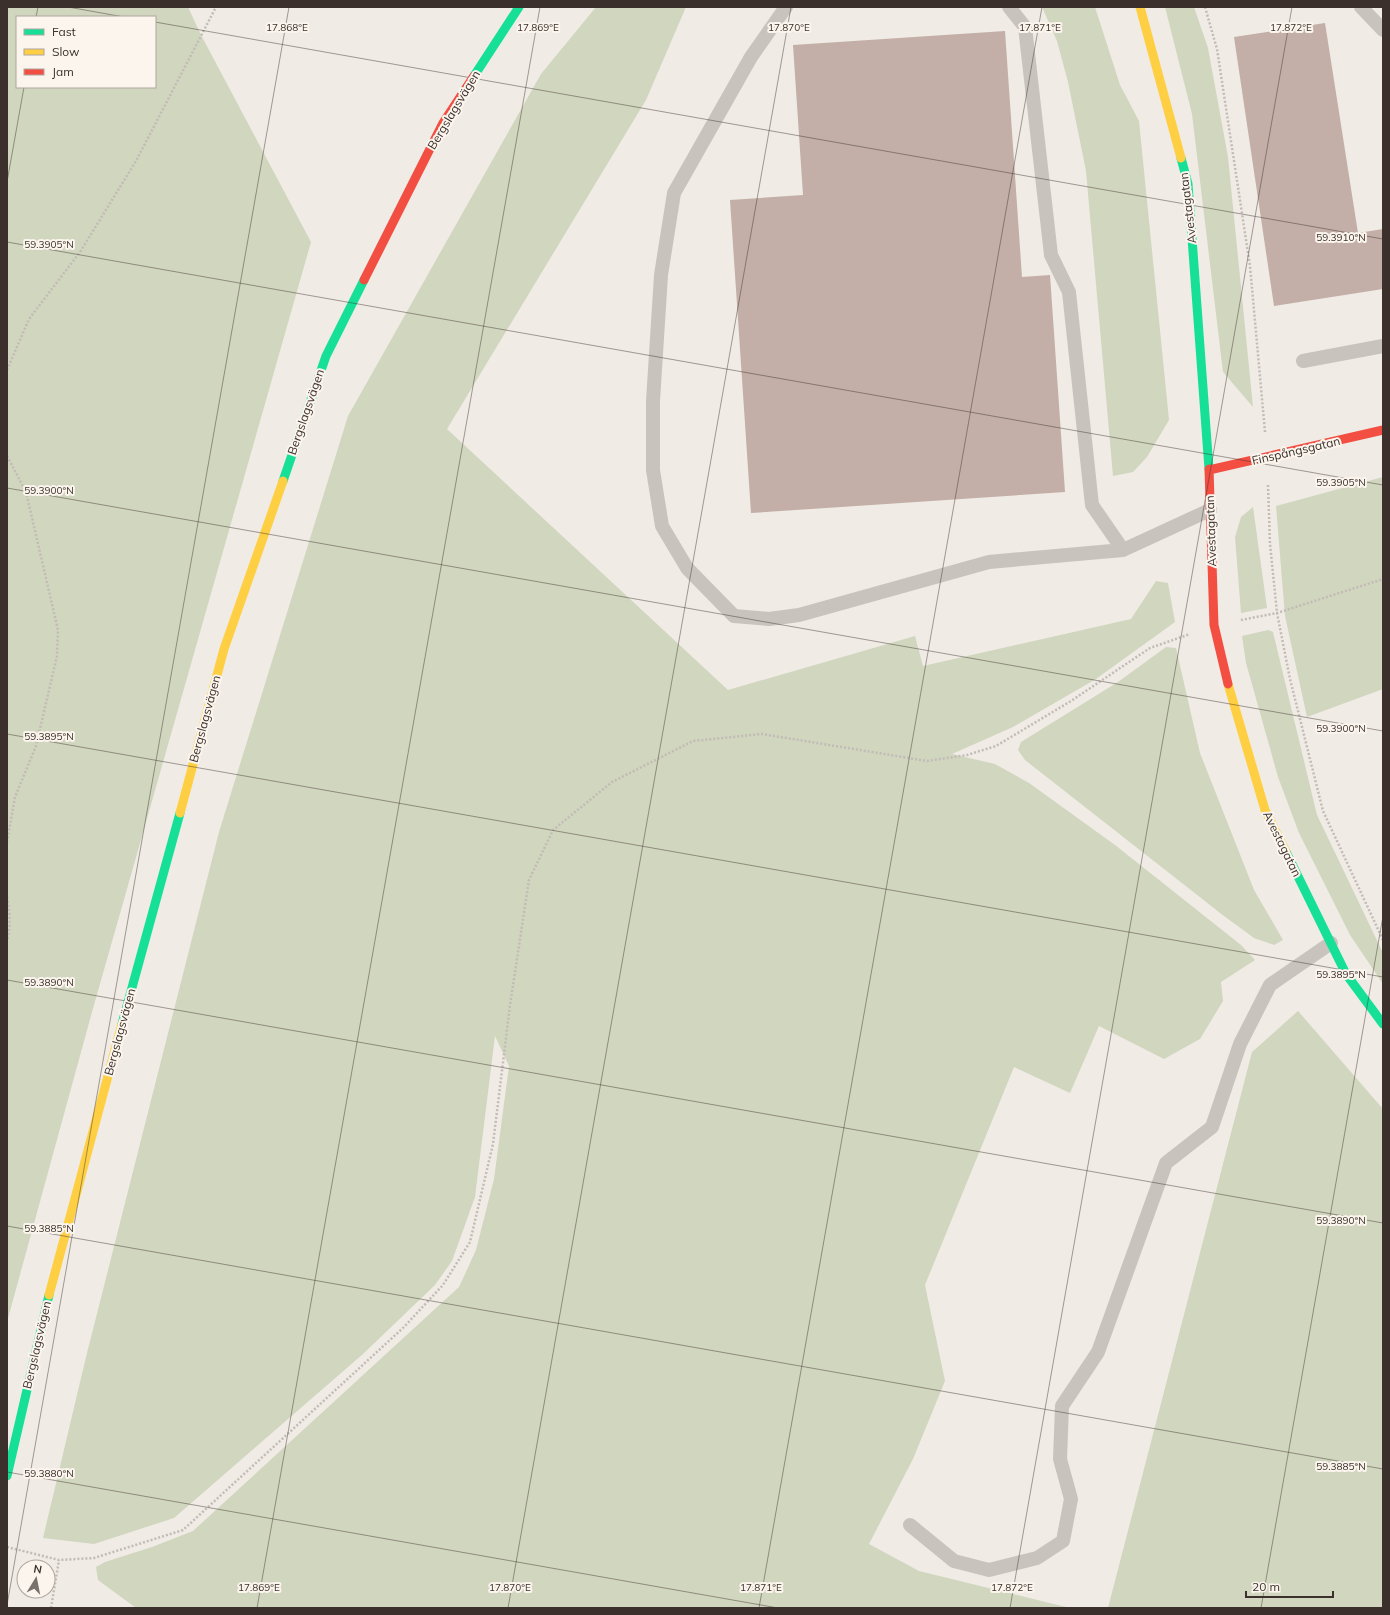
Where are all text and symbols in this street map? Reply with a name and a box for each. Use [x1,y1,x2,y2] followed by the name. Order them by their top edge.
[16,16,156,88] legend
[266,21,308,34] text: 17.868°E
[517,21,559,34] text: 17.869°E
[768,21,810,34] text: 17.870°E
[1019,21,1061,34] text: 17.871°E
[1270,21,1312,34] text: 17.872°E
[52,24,76,39] text: Fast
[52,44,80,59] text: Slow
[52,64,74,79] text: Jam
[424,67,483,152] street label: Bergslagsvägen
[1176,172,1199,244] street label: Avestagatan
[1316,231,1366,244] text: 59.3910°N
[24,238,74,251] text: 59.3905°N
[284,367,327,457] street label: Bergslagsvägen
[1250,433,1341,468] street label: Finspångsgatan
[1316,476,1366,489] text: 59.3905°N
[24,484,74,497] text: 59.3900°N
[1202,495,1219,567] street label: Avestagatan
[186,674,223,764] street label: Bergslagsvägen
[1316,722,1366,735] text: 59.3900°N
[24,730,74,743] text: 59.3895°N
[1260,808,1305,879] street label: Avestagatan
[1316,968,1366,981] text: 59.3895°N
[24,976,74,989] text: 59.3890°N
[101,987,138,1077] street label: Bergslagsvägen
[1316,1214,1366,1227] text: 59.3890°N
[24,1222,74,1235] text: 59.3885°N
[19,1300,54,1390] street label: Bergslagsvägen
[1316,1460,1366,1473] text: 59.3885°N
[24,1467,74,1480] text: 59.3880°N
[16,1559,56,1599] north arrow
[32,1562,43,1577] text: N
[1246,1573,1333,1599] scale bar
[1252,1579,1280,1594] text: 20 m
[238,1581,280,1594] text: 17.869°E
[489,1581,531,1594] text: 17.870°E
[740,1581,782,1594] text: 17.871°E
[991,1581,1033,1594] text: 17.872°E

